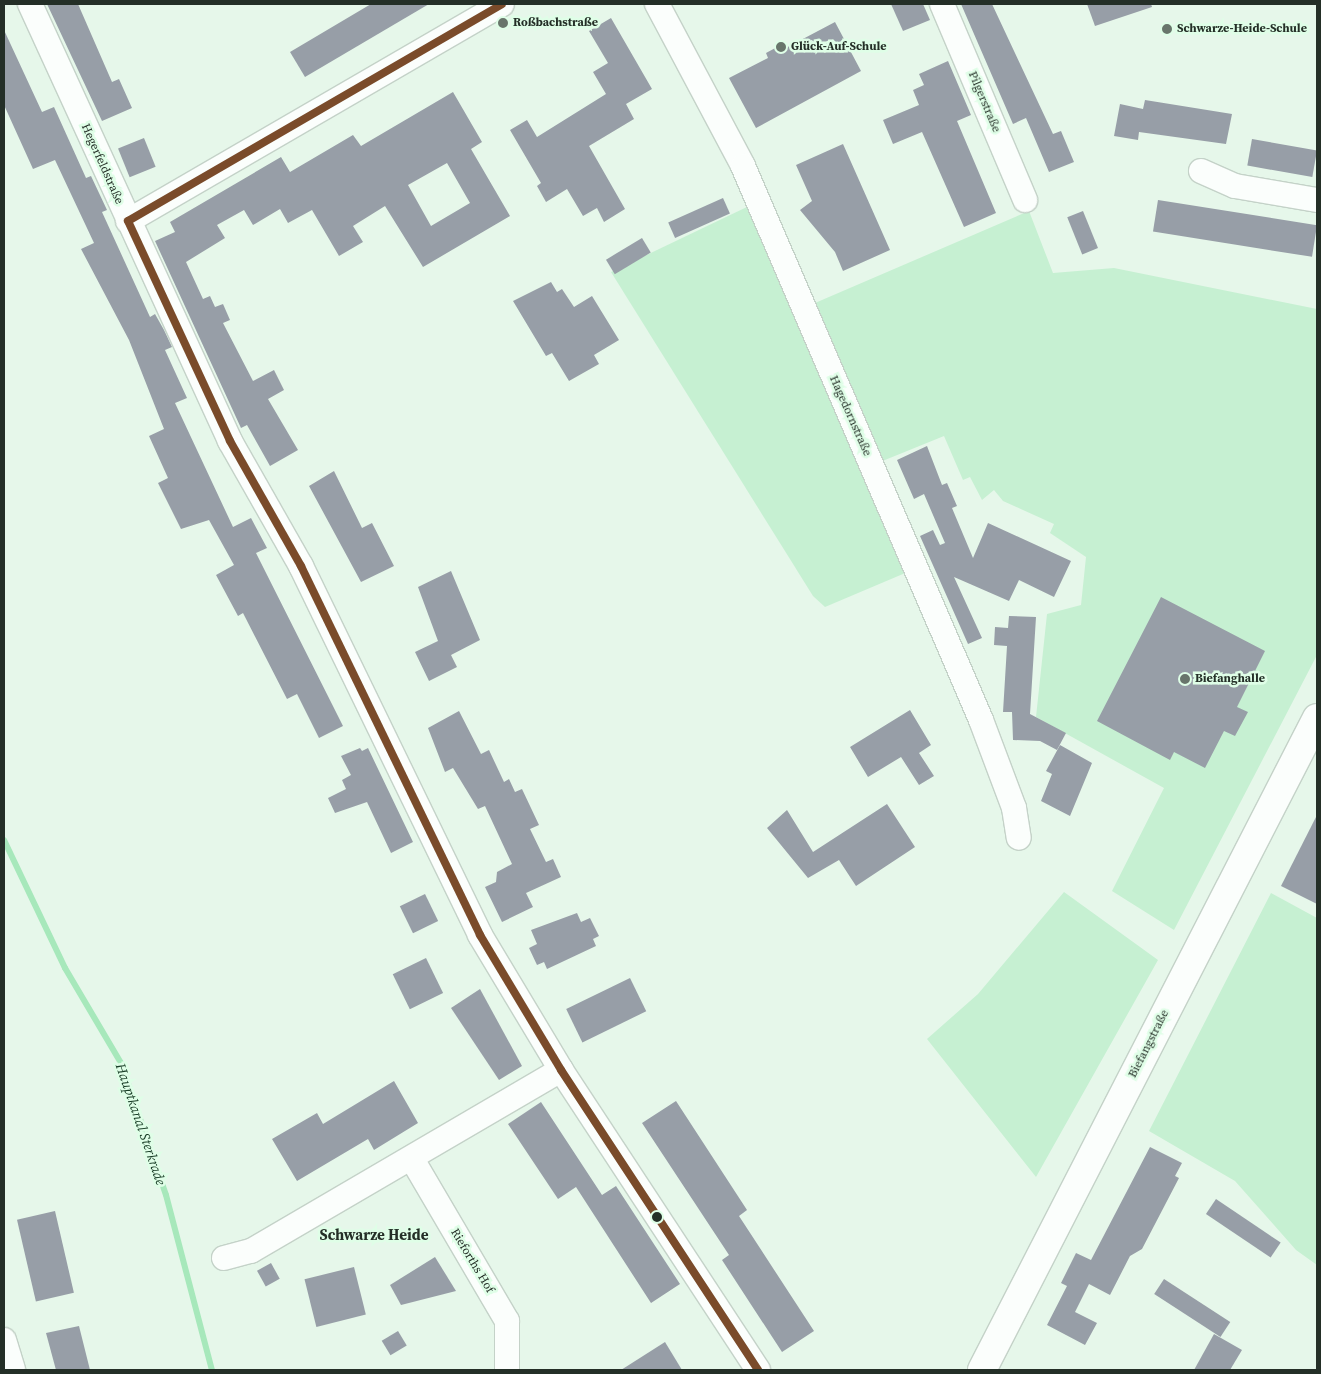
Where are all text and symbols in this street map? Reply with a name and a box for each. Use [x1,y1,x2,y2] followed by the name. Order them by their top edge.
[513,16,598,30] place label: Roßbachstraße
[497,17,509,29] marker: Roßbachstraße
[1177,22,1307,36] place label: Schwarze-Heide-Schule
[1161,23,1173,35] marker: Schwarze-Heide-Schule
[791,40,887,54] place label: Glück-Auf-Schule
[775,41,787,53] marker: Glück-Auf-Schule
[965,69,1003,135] street label: Pilgerstraße
[78,122,126,206] street label: Hegerfeldstraße
[826,374,874,458] street label: Hagedornstraße
[1195,672,1265,686] place label: Biefanghalle
[1179,673,1191,685] marker: Biefanghalle
[1126,1008,1172,1080] street label: Biefangstraße
[112,1061,170,1187] water label: Hauptkanal Sterkrade
[652,1212,662,1222] unlabelled marker
[320,1226,428,1244] district label: Schwarze Heide
[447,1226,497,1296] street label: Rieforths Hof

